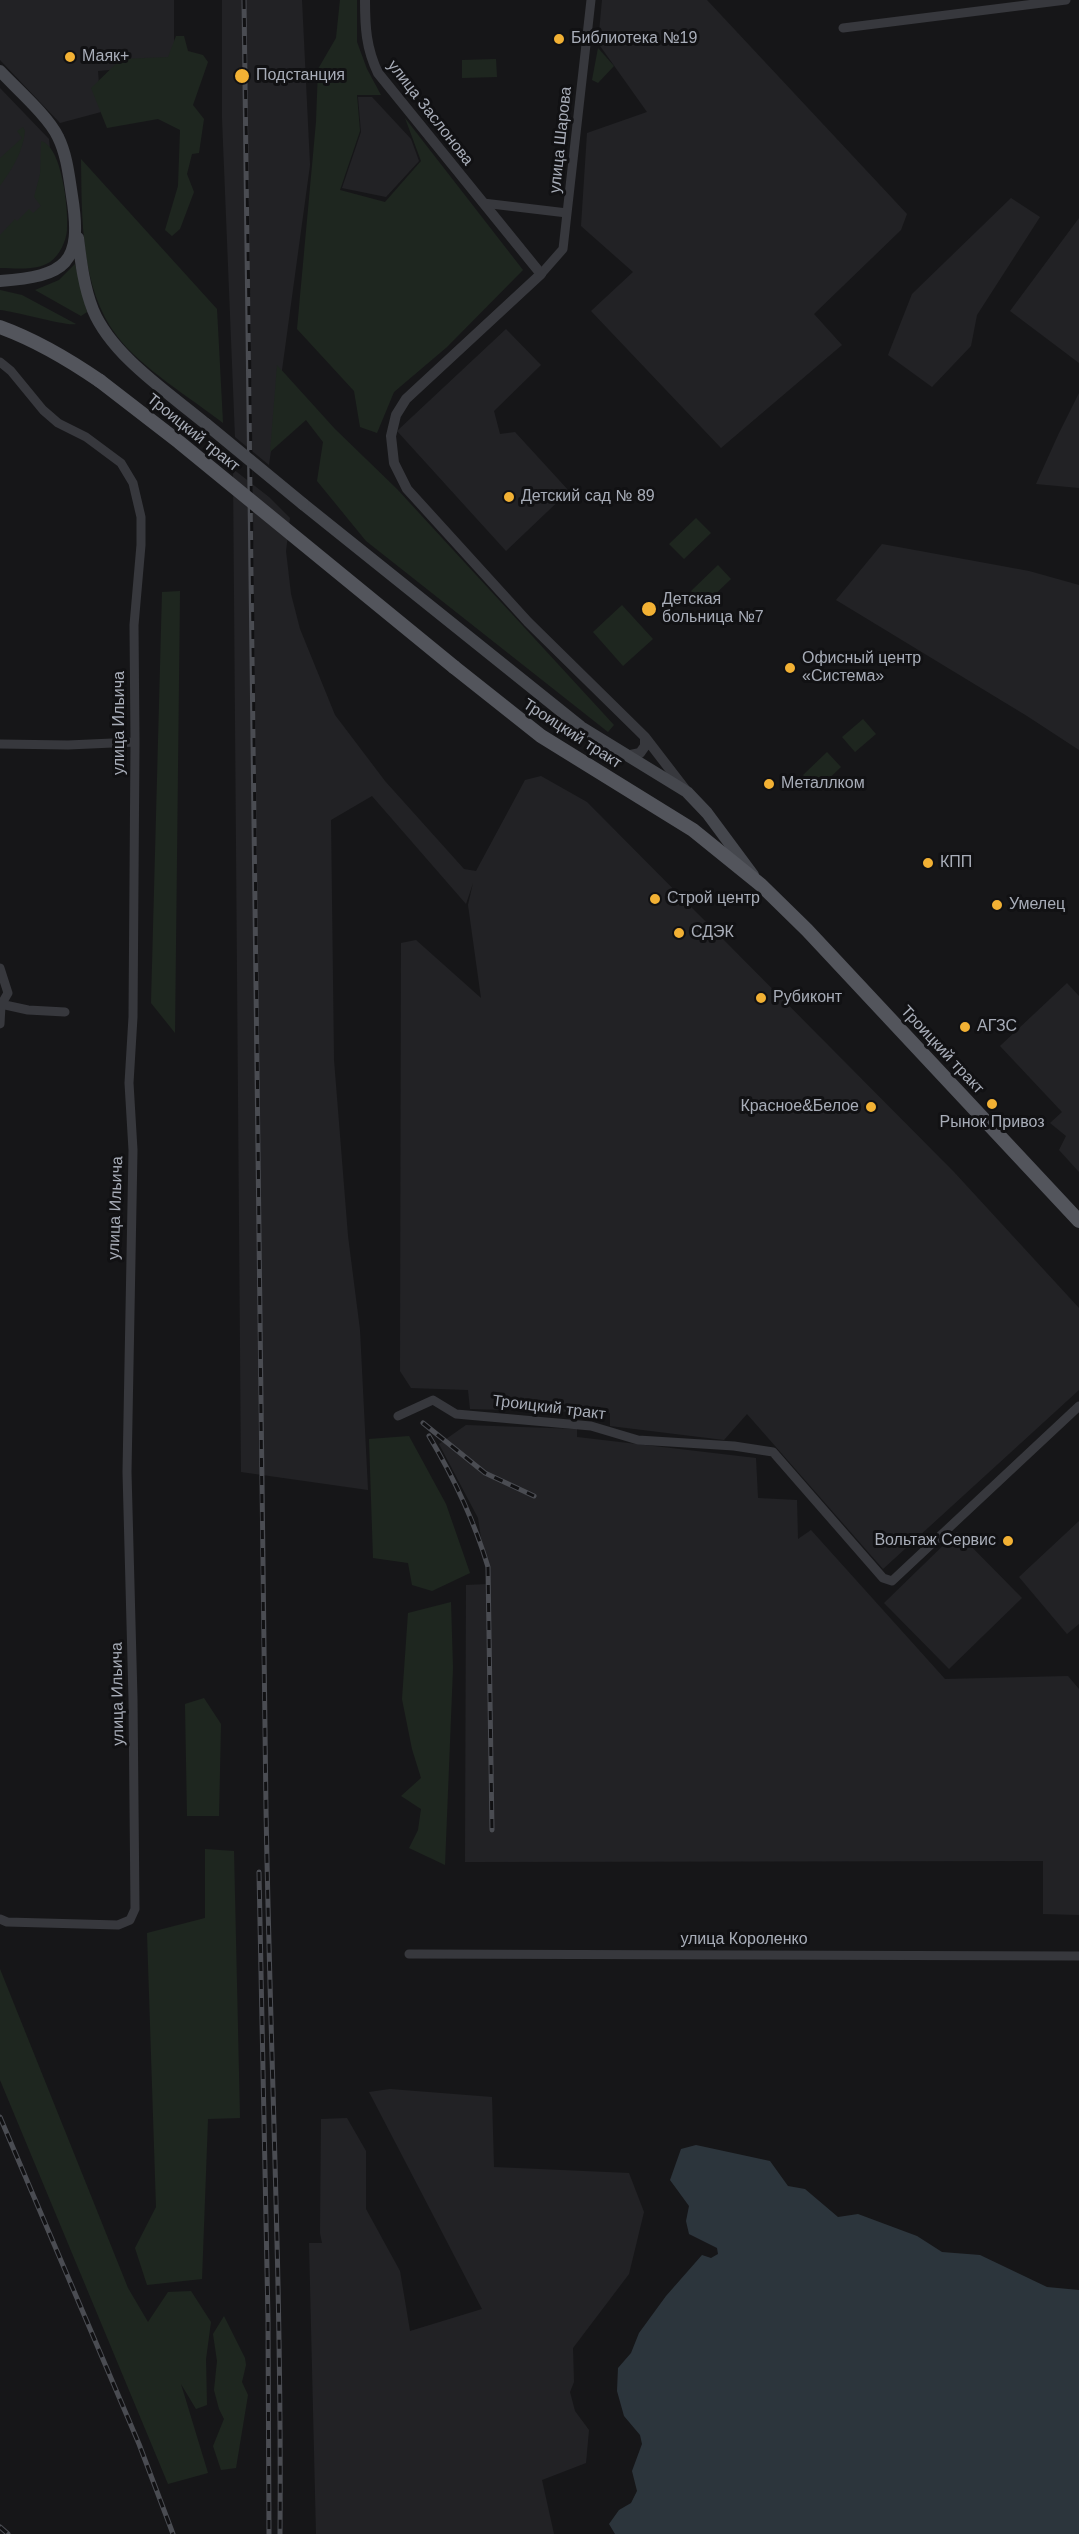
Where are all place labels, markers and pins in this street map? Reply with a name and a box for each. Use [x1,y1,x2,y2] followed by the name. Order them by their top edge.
[571,29,697,49] place label: Библиотека №19
[552,32,566,46] marker: Библиотека №19
[82,47,129,67] place label: Маяк+
[63,50,77,64] marker: Маяк+
[256,66,345,86] place label: Подстанция
[233,67,251,85] marker: Подстанция
[521,487,655,507] place label: Детский сад № 89
[502,490,516,504] marker: Детский сад № 89
[662,590,764,628] place label: Детская больница №7
[640,600,658,618] marker: Детская больница №7
[802,649,921,687] place label: Офисный центр «Система»
[783,661,797,675] marker: Офисный центр «Система»
[781,774,865,794] place label: Металлком
[762,777,776,791] marker: Металлком
[940,853,972,873] place label: КПП
[921,856,935,870] marker: КПП
[667,889,760,909] place label: Строй центр
[648,892,662,906] marker: Строй центр
[1009,895,1065,915] place label: Умелец
[990,898,1004,912] marker: Умелец
[691,923,734,943] place label: СДЭК
[672,926,686,940] marker: СДЭК
[773,988,842,1008] place label: Рубиконт
[754,991,768,1005] marker: Рубиконт
[977,1017,1017,1037] place label: АГЗС
[958,1020,972,1034] marker: АГЗС
[740,1097,859,1117] place label: Красное&Белое
[985,1097,999,1111] marker: Рынок Привоз
[864,1100,878,1114] marker: Красное&Белое
[939,1113,1045,1133] place label: Рынок Привоз
[874,1531,996,1551] place label: Вольтаж Сервис
[1001,1534,1015,1548] marker: Вольтаж Сервис

